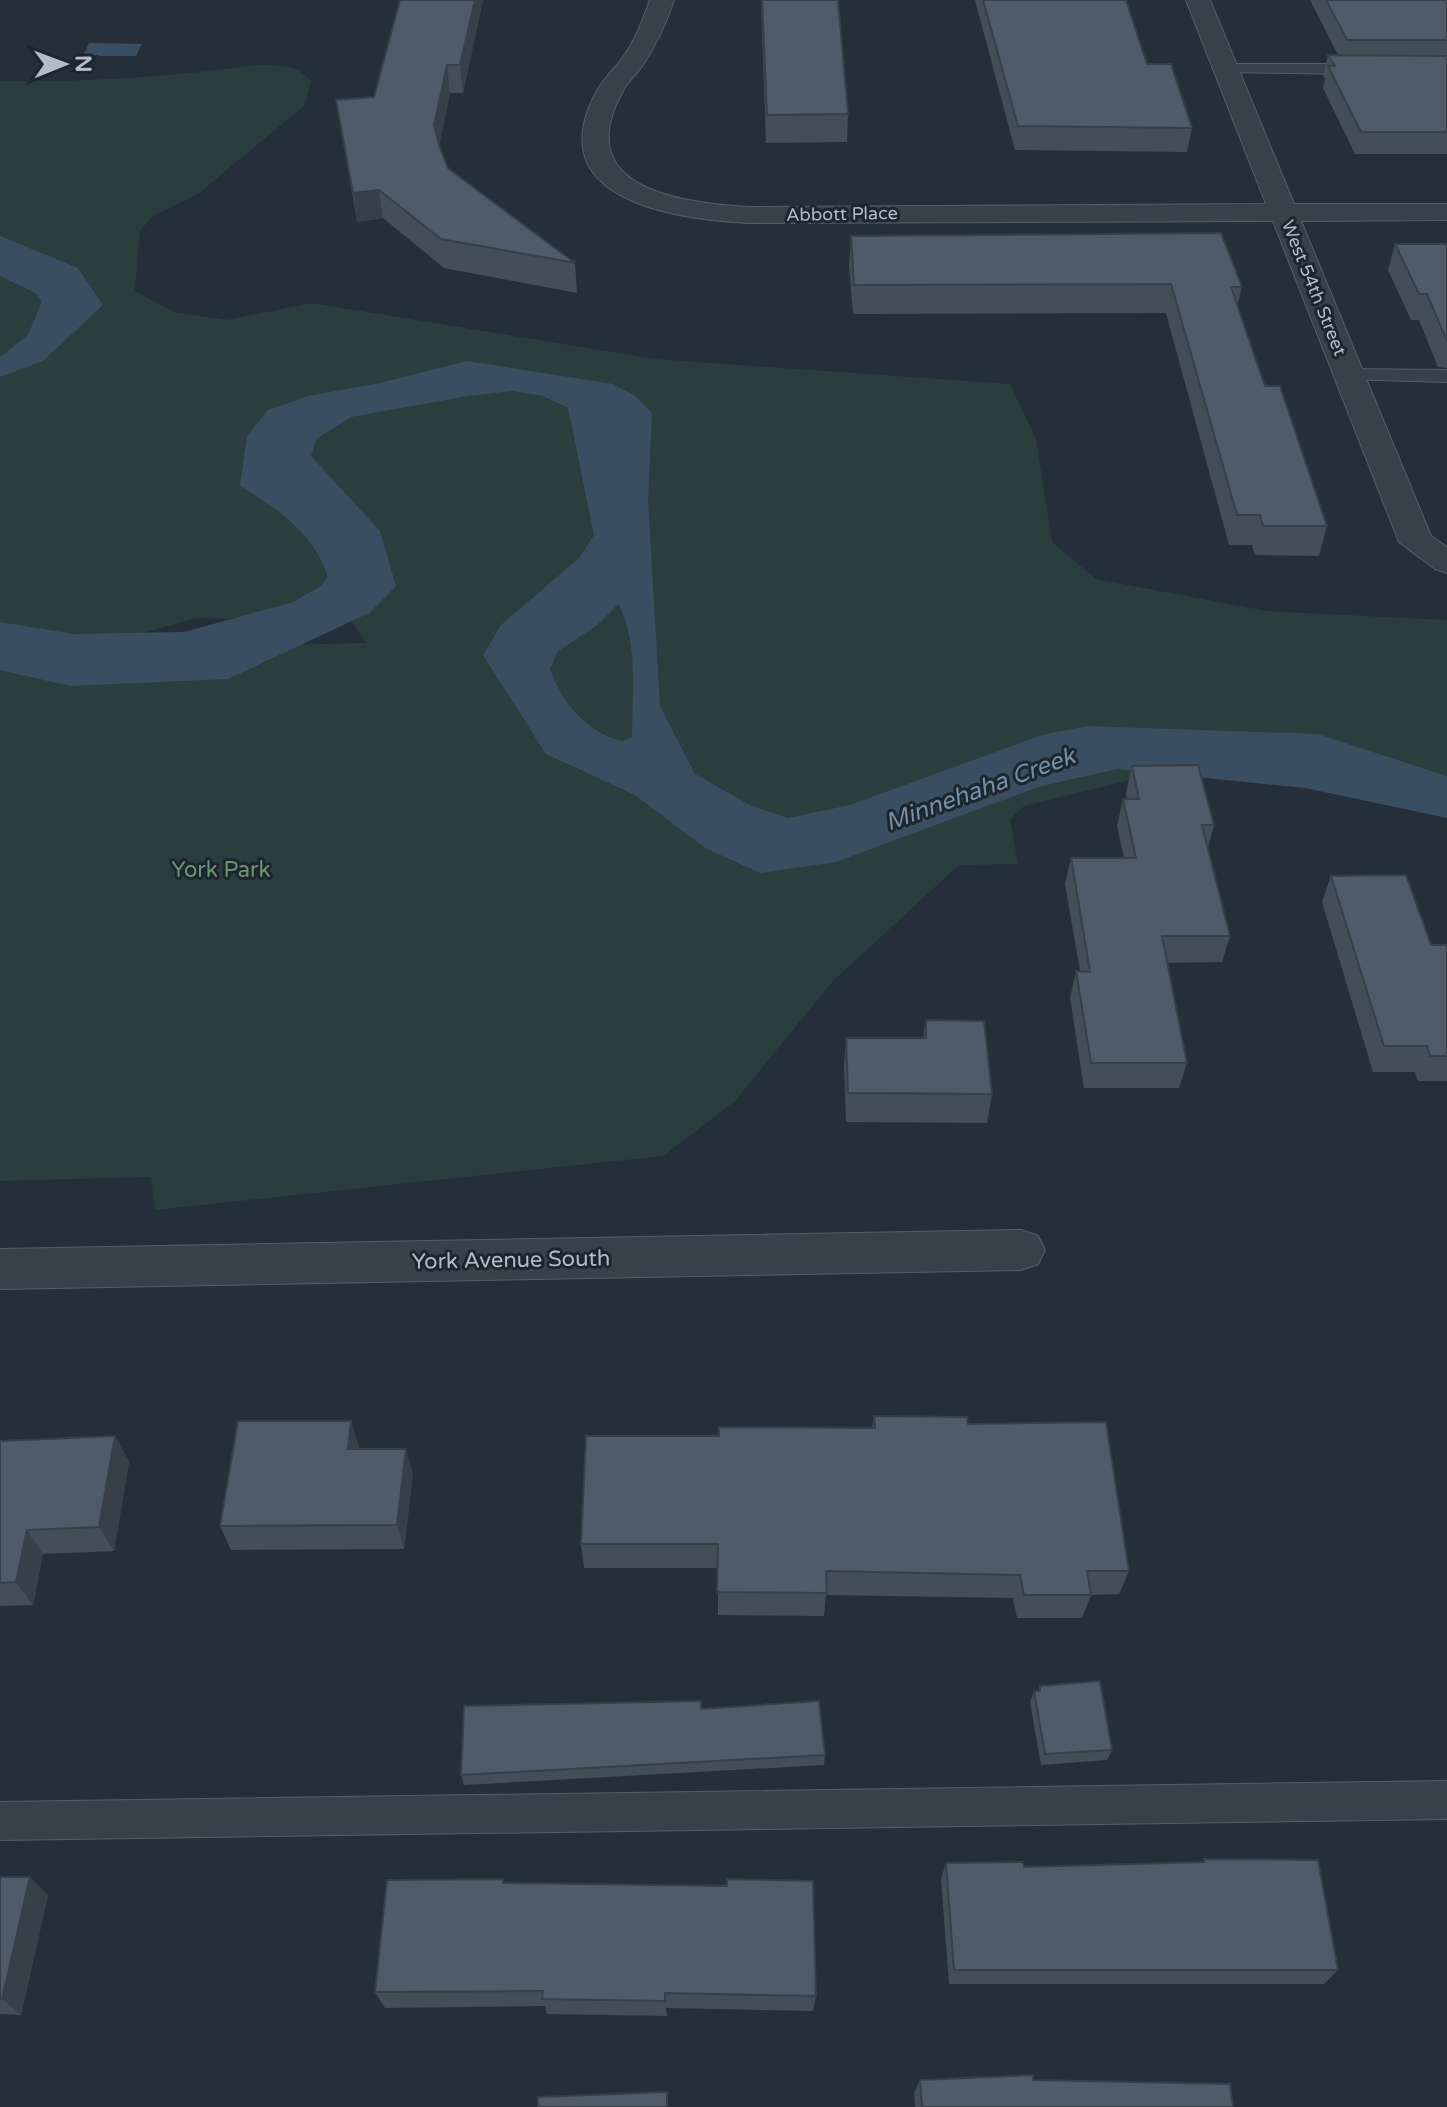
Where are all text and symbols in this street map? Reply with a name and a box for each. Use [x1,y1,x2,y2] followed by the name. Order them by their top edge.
[24,24,104,104] north arrow
[70,55,96,73] text: N
[786,202,898,226] street label: Abbott Place
[1277,217,1351,359] street label: West 54th Street
[881,741,1081,837] water label: Minnehaha Creek
[172,857,270,883] park label: York Park
[412,1245,610,1275] street label: York Avenue South

